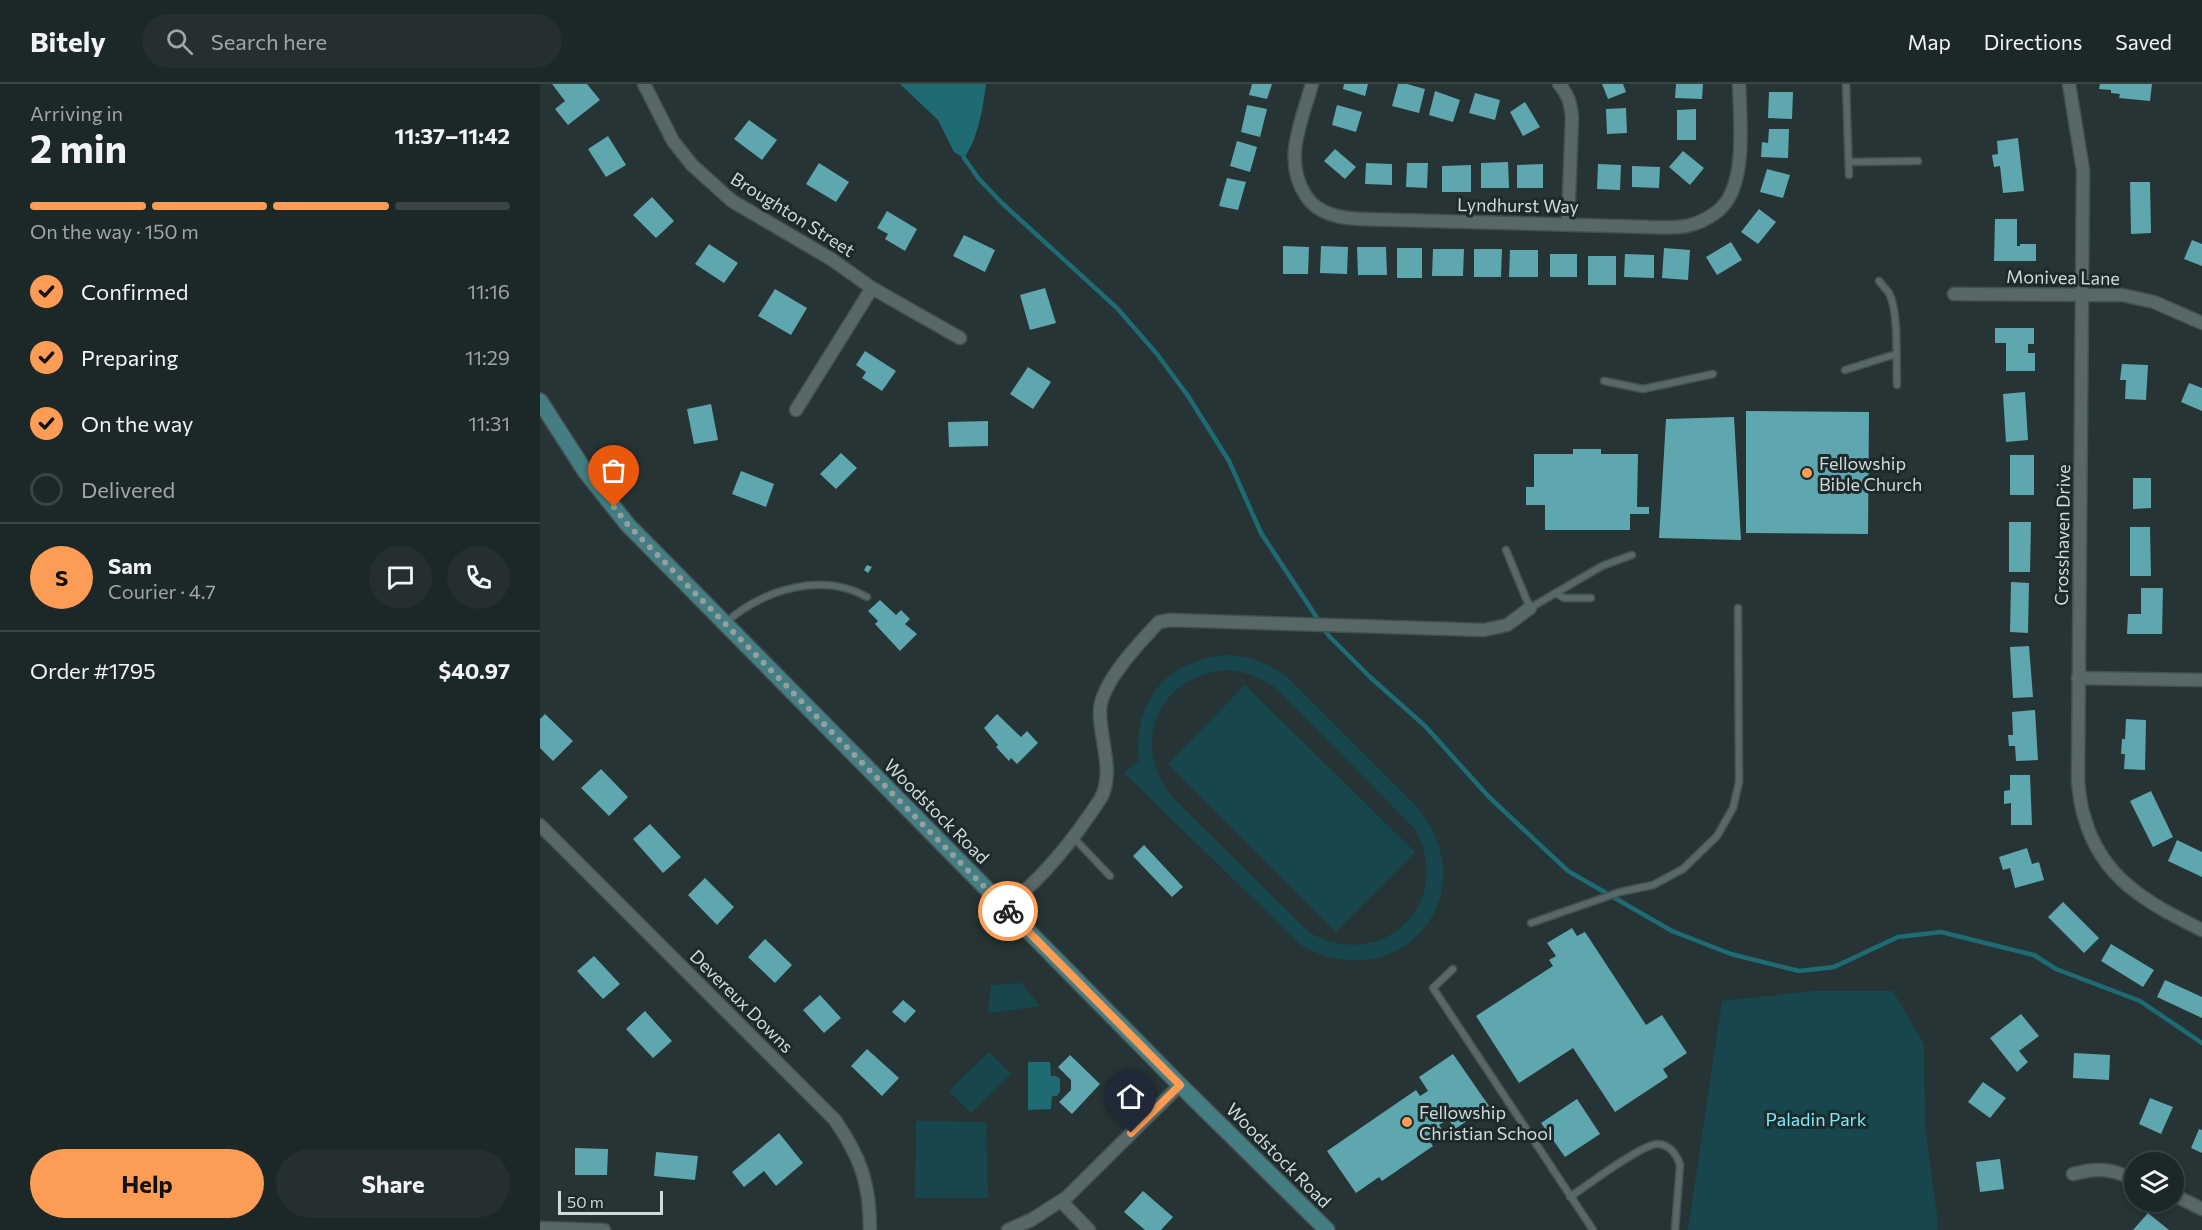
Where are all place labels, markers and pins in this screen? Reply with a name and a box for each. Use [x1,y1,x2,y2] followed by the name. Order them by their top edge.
[588,445,639,507] pin
[1819,452,1922,495] place label: Fellowship Bible Church
[1800,466,1814,480] marker: Fellowship Bible Church
[1105,1071,1156,1133] pin
[1419,1101,1553,1144] place label: Fellowship Christian School
[1400,1115,1414,1129] marker: Fellowship Christian School

